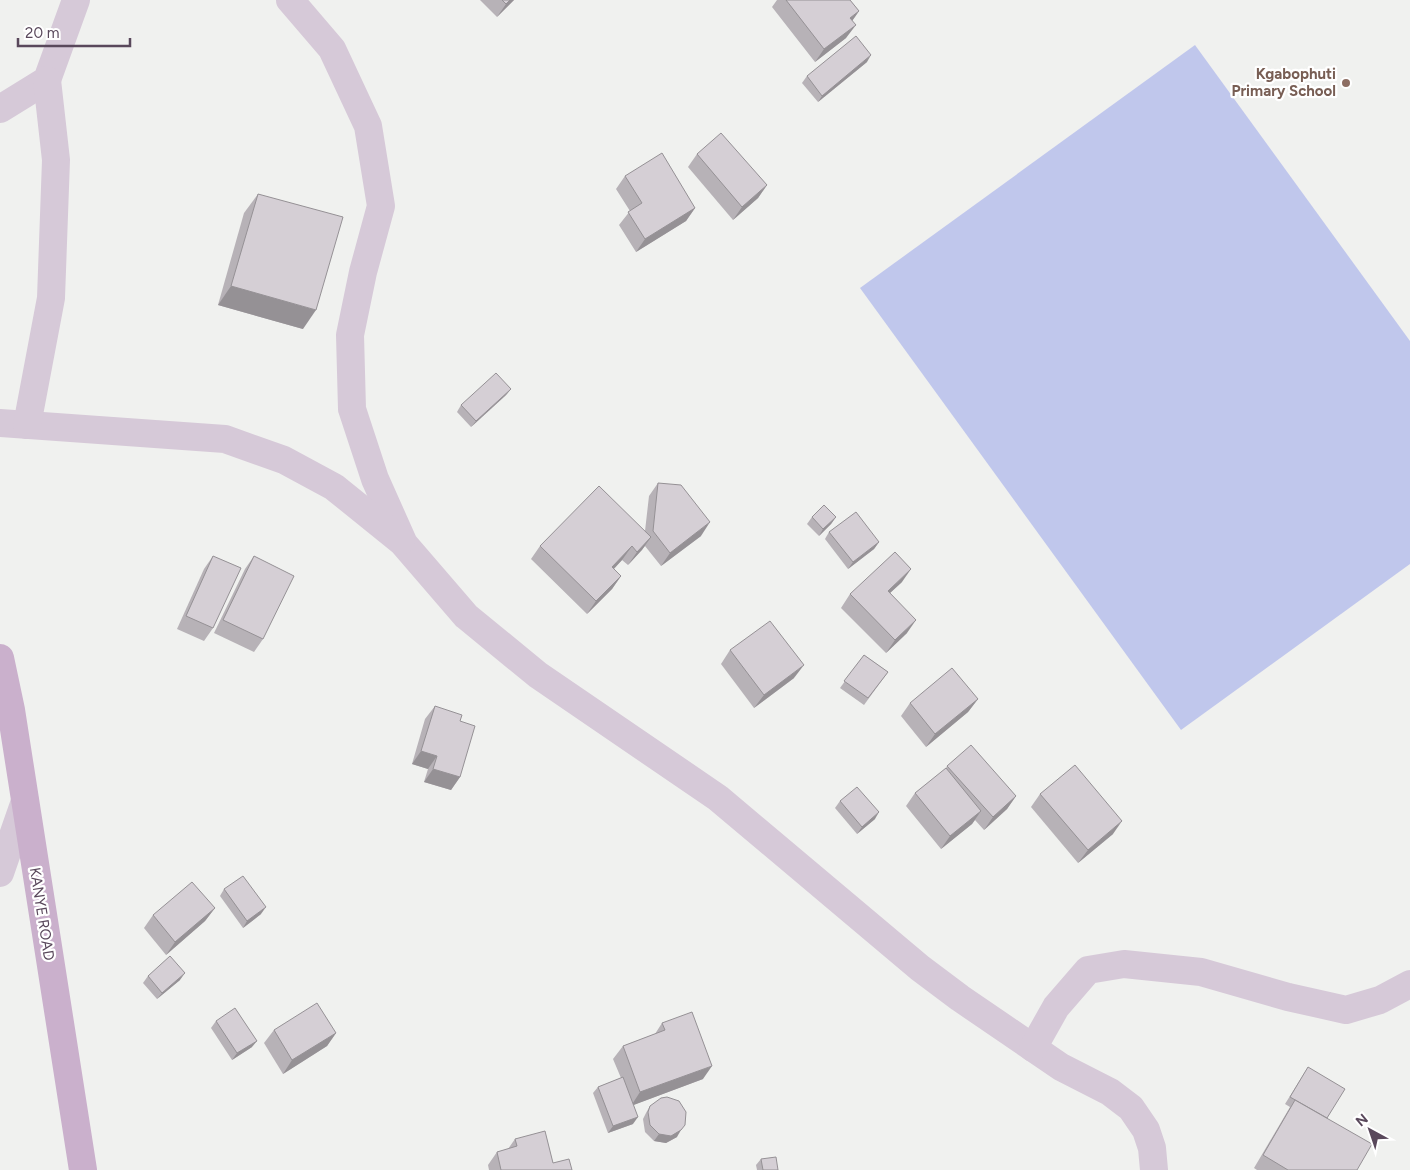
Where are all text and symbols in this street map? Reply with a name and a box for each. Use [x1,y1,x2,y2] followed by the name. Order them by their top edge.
[18,15,130,47] scale bar
[25,24,59,42] text: 20 m
[1231,65,1336,100] place label: Kgabophuti Primary School
[1340,77,1352,89] marker: Kgabophuti Primary School
[26,866,58,962] street label: KANYE ROAD
[1345,1105,1395,1155] north arrow
[1352,1110,1372,1130] text: N

